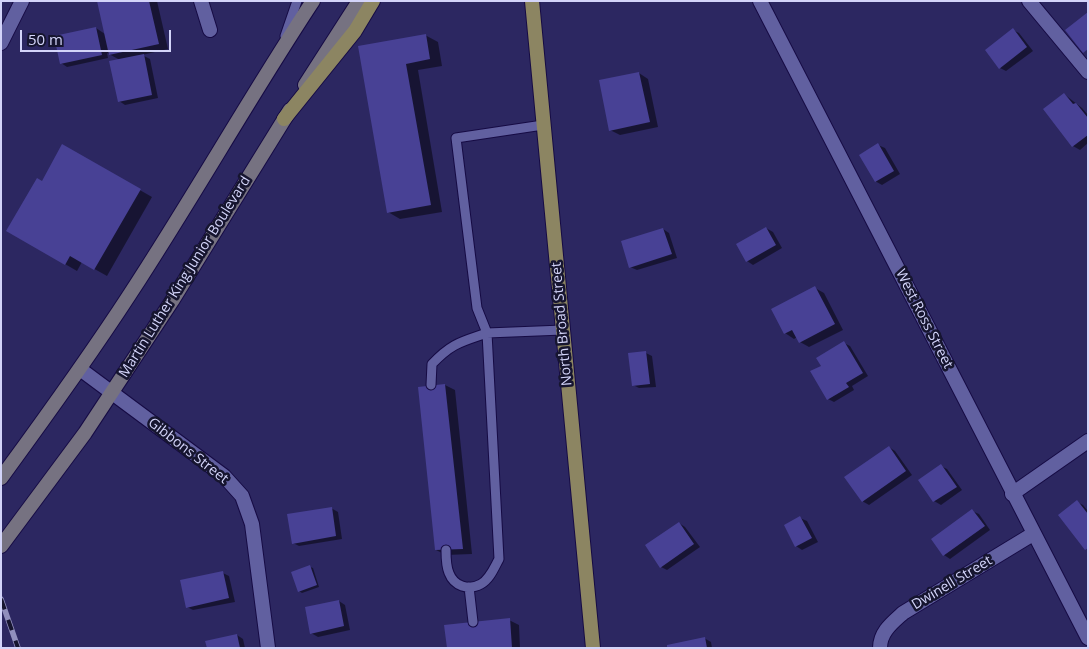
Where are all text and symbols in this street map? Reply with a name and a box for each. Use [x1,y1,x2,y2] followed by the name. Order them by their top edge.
[22,20,174,52] scale bar
[28,29,63,49] text: 50 m
[116,173,254,381] street label: Martin Luther King Junior Boulevard
[548,261,576,387] street label: North Broad Street
[892,267,956,371] street label: West Ross Street
[145,414,231,488] street label: Gibbons Street
[909,552,995,614] street label: Dwinell Street

